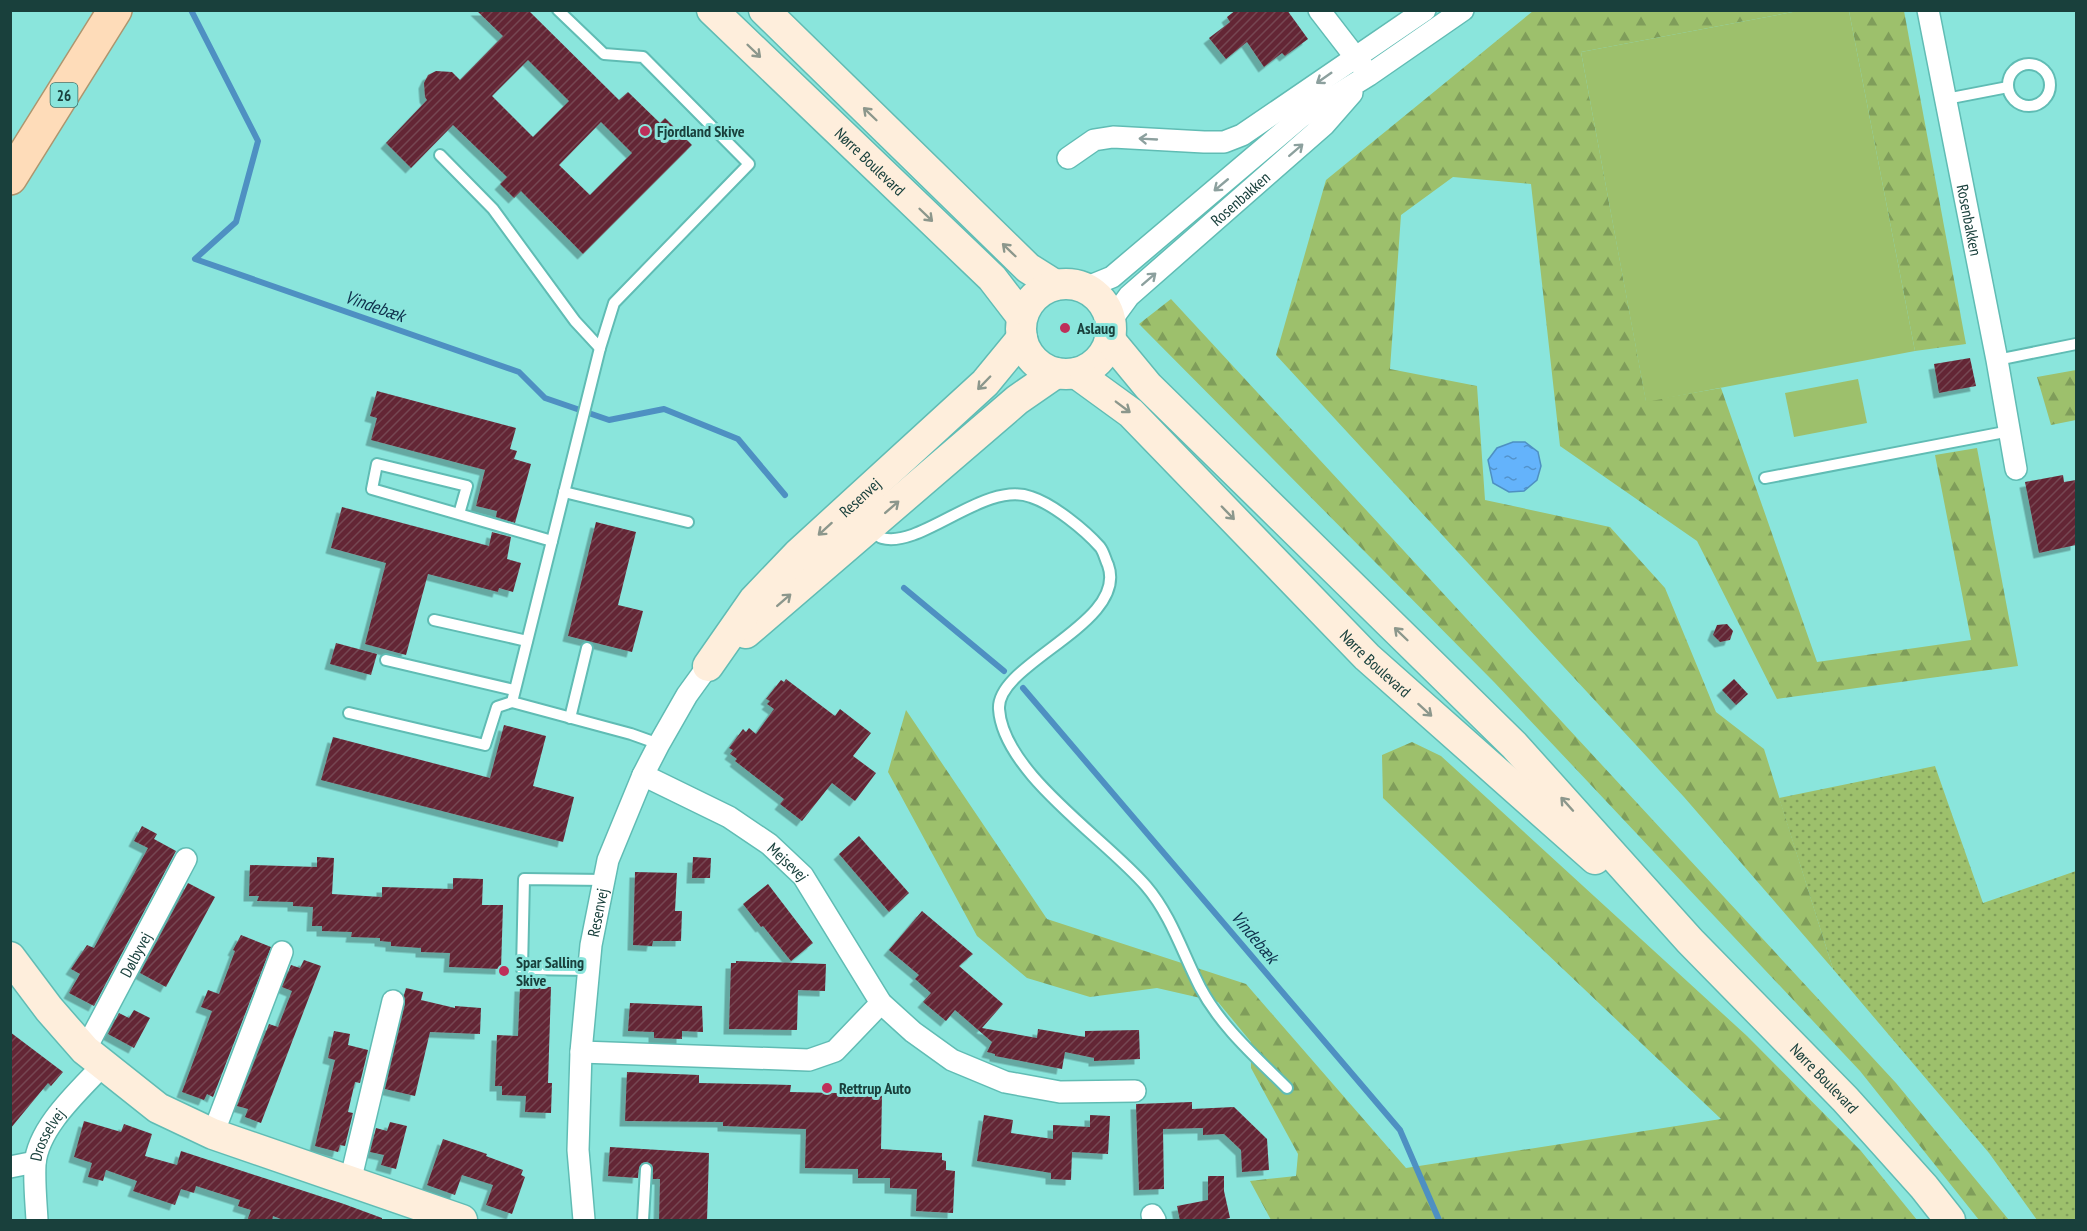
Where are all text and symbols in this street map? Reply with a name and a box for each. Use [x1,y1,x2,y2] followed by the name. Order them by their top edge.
[747,44,762,58] one-way arrow
[1316,72,1332,84] one-way arrow
[50,83,78,107] road number: 26
[862,106,877,121] one-way arrow
[657,121,745,141] place label: Fjordland Skive
[831,123,910,200] street label: Nørre Boulevard
[638,124,652,138] marker: Fjordland Skive
[1138,134,1158,145] one-way arrow
[1288,143,1303,157] one-way arrow
[1206,167,1274,230] street label: Rosenbakken
[1213,178,1229,191] one-way arrow
[1953,183,1986,257] street label: Rosenbakken
[918,207,933,222] one-way arrow
[1002,242,1017,257] one-way arrow
[1142,272,1157,286] one-way arrow
[342,285,410,328] water label: Vindebæk
[1076,318,1115,338] place label: Aslaug
[1058,321,1072,335] marker: Aslaug
[977,375,991,390] one-way arrow
[1115,401,1131,414] one-way arrow
[835,473,885,521] street label: Resenvej
[884,500,899,514] one-way arrow
[1220,505,1235,520] one-way arrow
[818,522,833,536] one-way arrow
[776,593,791,607] one-way arrow
[1336,625,1415,701] street label: Nørre Boulevard
[1394,627,1409,642] one-way arrow
[1418,703,1433,717] one-way arrow
[1560,797,1574,812] one-way arrow
[764,838,813,884] street label: Mejsevej
[583,886,612,938] street label: Resenvej
[1226,906,1285,970] water label: Vindebæk
[115,928,156,981] street label: Dølbyvej
[516,952,584,990] place label: Spar Salling Skive
[497,964,511,978] marker: Spar Salling Skive
[1786,1039,1863,1118] street label: Nørre Boulevard
[839,1078,911,1098] place label: Rettrup Auto
[820,1081,834,1095] marker: Rettrup Auto
[25,1104,69,1163] street label: Drosselvej

